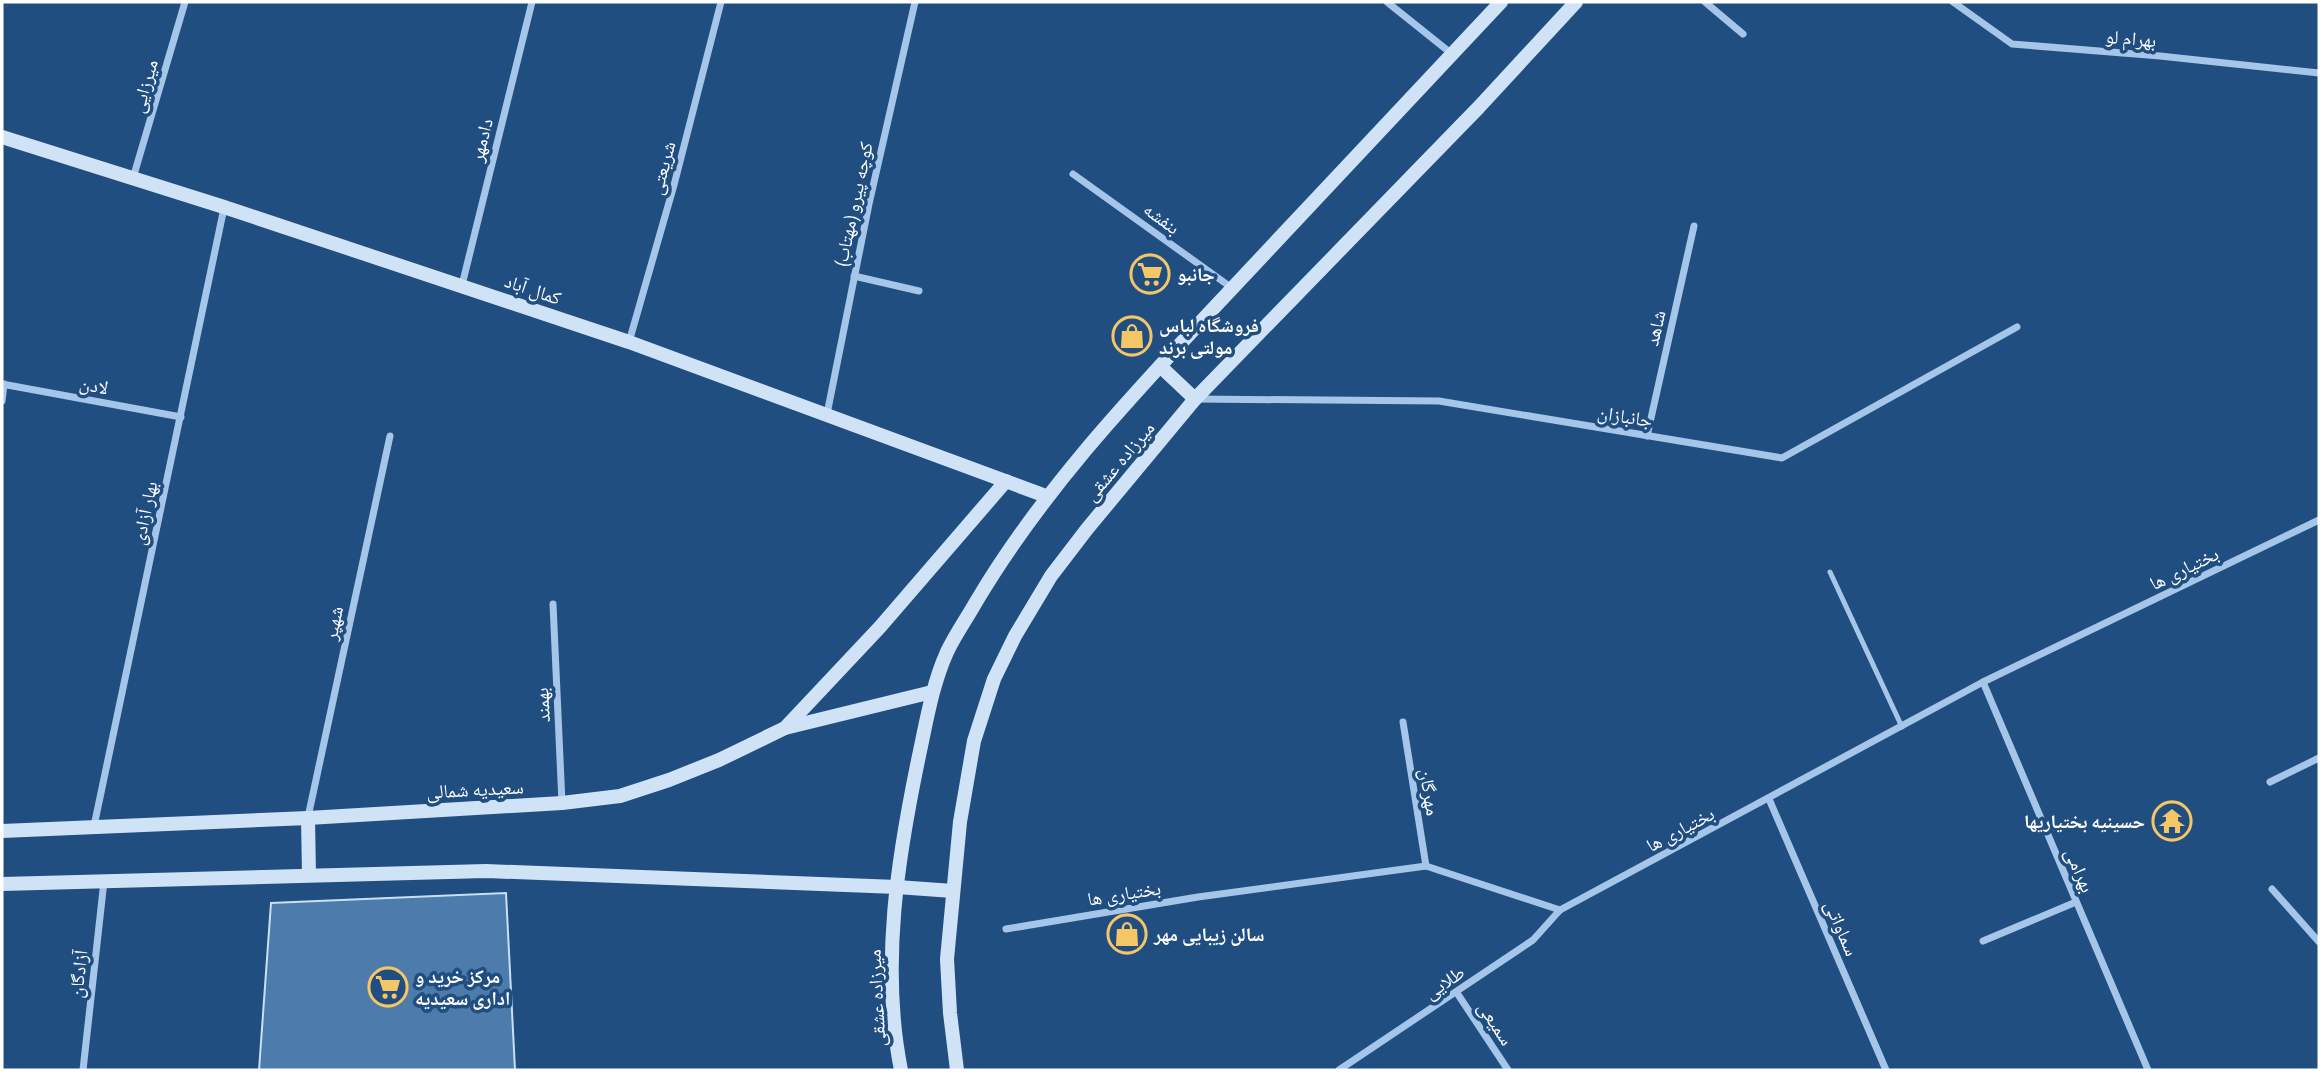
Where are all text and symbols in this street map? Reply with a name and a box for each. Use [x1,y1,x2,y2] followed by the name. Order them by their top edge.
[2104,24,2157,54] street label: بهرام لو
[125,56,163,116] street label: میرزایی
[464,116,498,165] street label: دادمهر
[643,139,681,197] street label: شریعتی
[828,140,878,268] street label: کوچه پیرو (مهتاب)
[1139,197,1185,239] street label: بنفشه
[1129,253,1171,295] supermarket icon: جانبو
[1177,262,1215,286] place label: جانبو
[502,268,565,310] street label: کمال آباد
[1639,308,1671,348] street label: شاهد
[1159,313,1259,359] place label: فروشگاه لباس مولتی برند
[1111,315,1153,357] shop icon: فروشگاه لباس مولتی برند
[78,370,110,400] street label: لادن
[1596,400,1654,432] street label: جانبازان
[1079,416,1159,506] street label: میرزاده عشقی
[126,479,162,547] street label: بهار آزادی
[2146,541,2222,595] street label: بختیاری ها
[317,604,348,643] street label: شهپر
[529,687,555,723] street label: بهمند
[1414,767,1446,817] street label: مهرگان
[426,774,524,804] street label: سعیدیه شمالی
[2151,800,2193,842] temple icon: حسینیه بختیاریها
[1642,801,1718,857] street label: بختیاری ها
[2024,809,2145,833] place label: حسینیه بختیاریها
[2060,844,2100,896] street label: بهرامی
[1086,875,1162,911] street label: بختیاری ها
[1820,897,1864,959] street label: سماواتی
[1106,913,1148,955] shop icon: سالن زیبایی مهر
[1153,922,1264,946] place label: سالن زیبایی مهر
[64,948,93,999] street label: آزادگان
[861,949,891,1047] street label: میرزاده عشقی
[1419,960,1469,1004] street label: طلایی
[415,964,510,1010] place label: مرکز خرید و اداری سعیدیه
[367,966,409,1008] supermarket icon: مرکز خرید و اداری سعیدیه
[1473,996,1519,1050] street label: سمیعی

